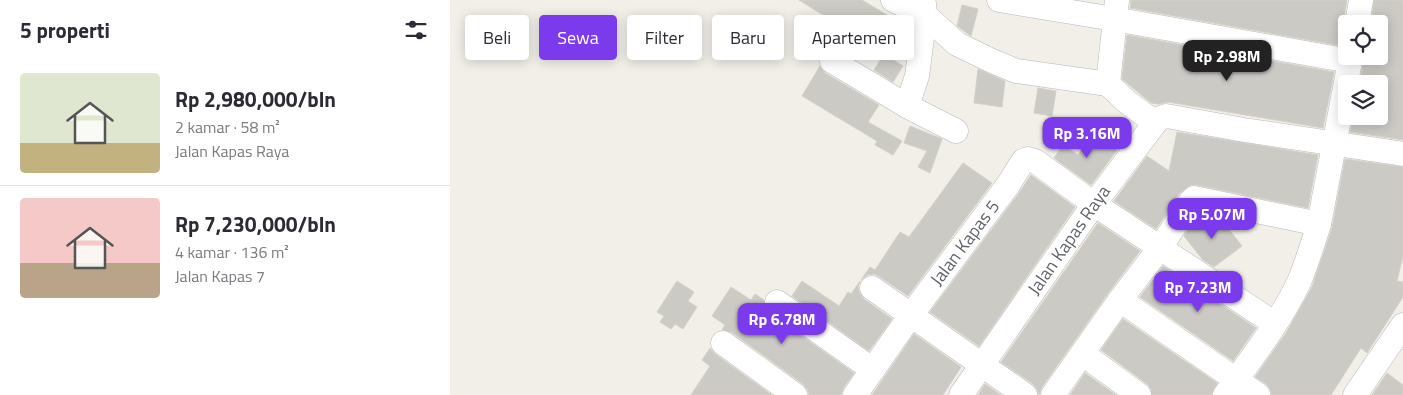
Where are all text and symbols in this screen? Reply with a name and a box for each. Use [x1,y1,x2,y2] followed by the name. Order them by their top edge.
[20,14,110,46] text: 5 properti
[465,15,529,60] chip: Beli
[539,15,617,60] chip: Sewa
[627,15,702,60] chip: Filter
[712,15,784,60] chip: Baru
[794,15,914,60] chip: Apartemen
[1338,15,1388,125] map controls
[1338,15,1388,65] button: locate
[402,16,430,44] icon: filters
[1175,39,1279,82] pin: Rp 2.98M
[1194,44,1260,68] text: Rp 2.98M
[1338,75,1388,125] button: layers
[175,83,336,115] text: Rp 2,980,000/bln
[60,93,120,153] icon: home
[175,115,280,139] text: 2 kamar · 58 m²
[1035,116,1139,159] pin: Rp 3.16M
[1054,121,1120,145] text: Rp 3.16M
[175,139,289,163] text: Jalan Kapas Raya
[1021,179,1117,300] street label: Jalan Kapas Raya
[923,194,1006,291] street label: Jalan Kapas 5
[1160,198,1264,240] pin: Rp 5.07M
[1179,202,1245,226] text: Rp 5.07M
[175,208,336,240] text: Rp 7,230,000/bln
[60,218,120,278] icon: home
[175,240,289,264] text: 4 kamar · 136 m²
[175,264,265,288] text: Jalan Kapas 7
[1146,270,1250,313] pin: Rp 7.23M
[1165,275,1231,299] text: Rp 7.23M
[730,302,834,345] pin: Rp 6.78M
[749,307,815,331] text: Rp 6.78M

